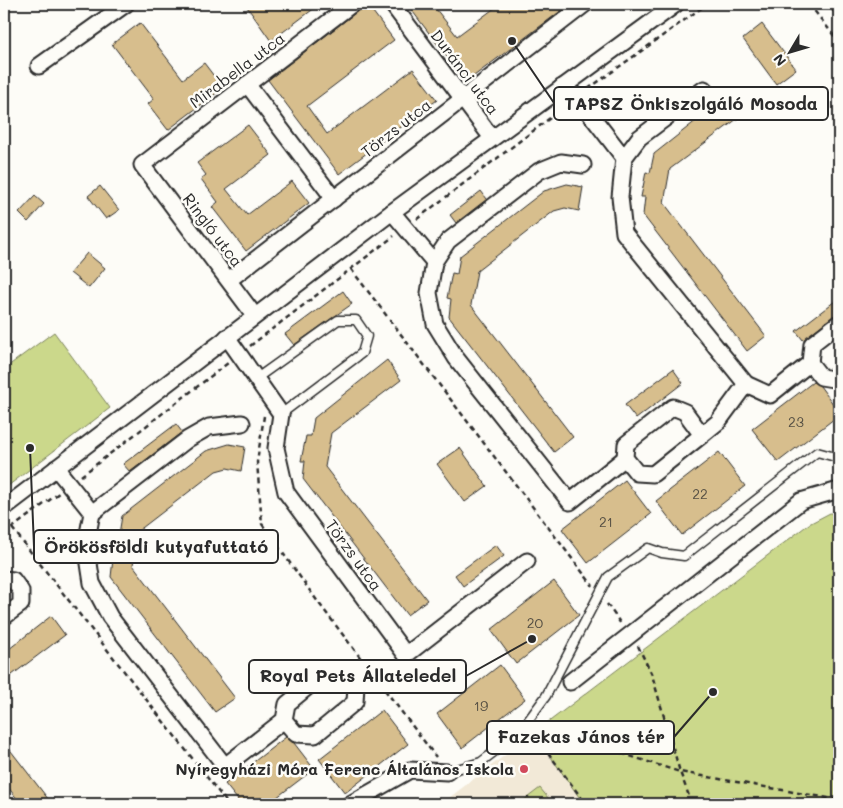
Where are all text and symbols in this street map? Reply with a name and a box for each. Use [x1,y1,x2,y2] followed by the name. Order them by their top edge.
[427,25,504,118] street label: Duránci utca
[185,27,289,112] street label: Mirabella utca
[766,28,816,78] north arrow
[769,50,790,70] text: N
[554,87,828,120] callout: TAPSZ Önkiszolgáló Mosoda
[564,91,818,115] text: TAPSZ Önkiszolgáló Mosoda
[356,94,435,162] street label: Törzs utca
[179,189,248,271] street label: Ringló utca
[788,412,804,431] house number: 23
[692,484,708,503] house number: 22
[599,512,613,531] house number: 21
[321,515,387,595] street label: Törzs utca
[34,530,278,563] callout: Örökösföldi kutyafuttató
[44,534,268,558] text: Örökösföldi kutyafuttató
[527,613,544,632] house number: 20
[249,660,466,693] callout: Royal Pets Állateledel
[260,663,456,687] text: Royal Pets Állateledel
[474,696,488,715] house number: 19
[487,721,674,754] callout: Fazekas János tér
[497,724,665,748] text: Fazekas János tér
[175,758,514,779] place label: Nyíregyházi Móra Ferenc Általános Iskola
[518,763,530,775] marker: Nyíregyházi Móra Ferenc Általános Iskola

